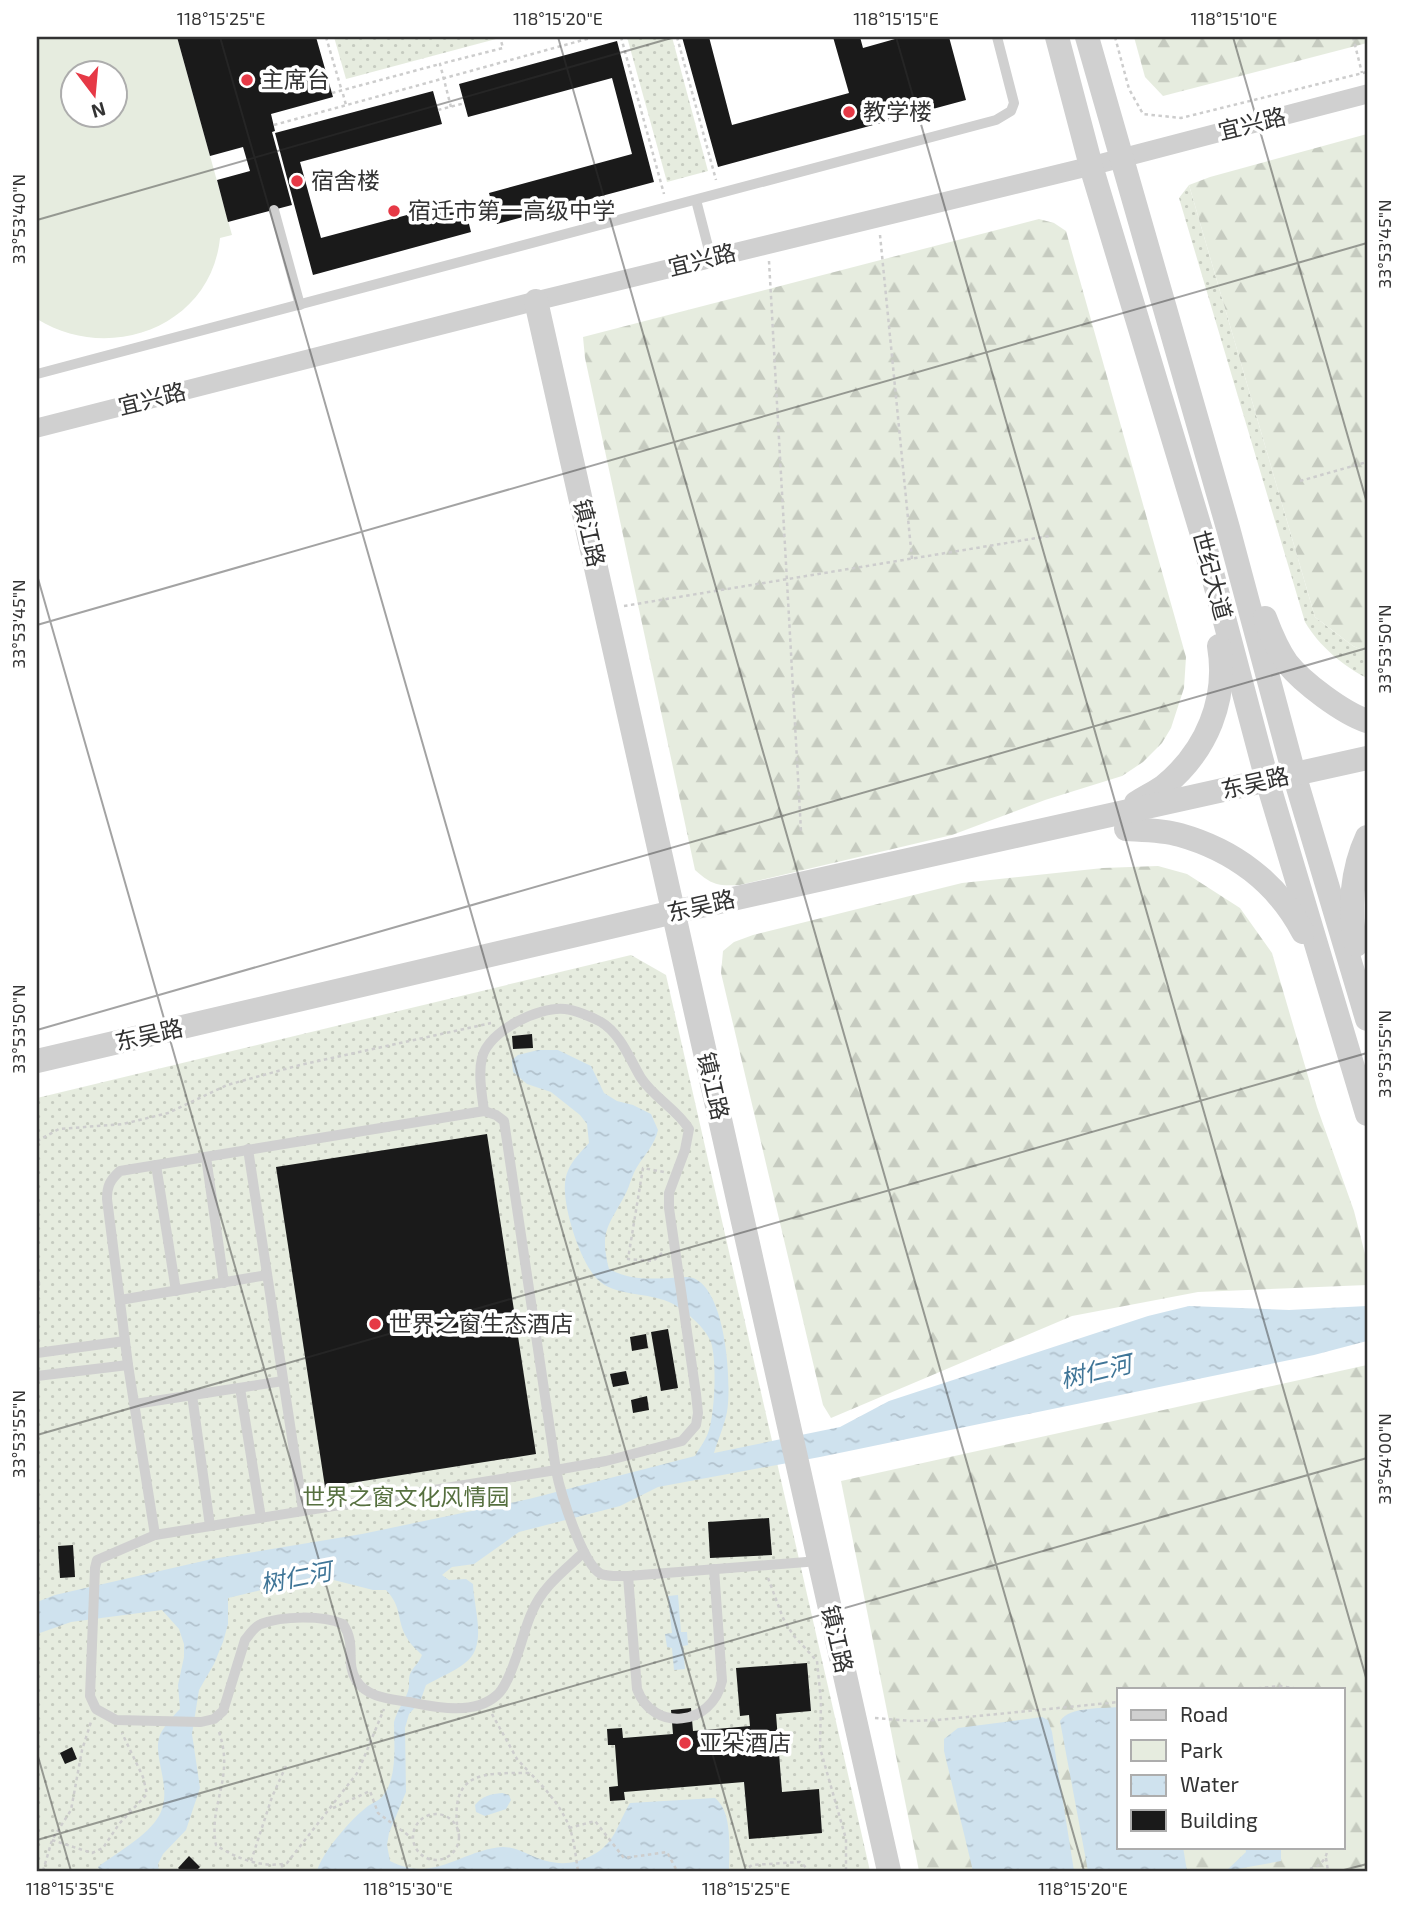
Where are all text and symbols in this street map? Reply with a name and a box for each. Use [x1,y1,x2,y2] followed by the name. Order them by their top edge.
[177,7,265,29] text: 118°15'25"E
[513,7,603,29] text: 118°15'20"E
[853,7,939,29] text: 118°15'15"E
[1191,7,1277,29] text: 118°15'10"E
[60,60,130,130] north arrow
[261,65,330,93] place label: 主席台
[239,72,255,88] marker: 主席台
[863,97,932,125] place label: 教学楼
[89,98,109,124] text: N
[1215,101,1289,145] street label: 宜兴路
[841,104,857,120] marker: 教学楼
[311,166,380,194] place label: 宿舍楼
[289,173,305,189] marker: 宿舍楼
[7,174,29,264] text: 33°53'40"N
[408,196,615,224] place label: 宿迁市第一高级中学
[1373,199,1395,289] text: 33°53'45"N
[386,203,402,219] marker: 宿迁市第一高级中学
[665,237,739,281] street label: 宜兴路
[115,376,189,420] street label: 宜兴路
[569,496,611,570] street label: 镇江路
[1188,527,1238,623] street label: 世纪大道
[7,579,29,669] text: 33°53'45"N
[1373,604,1395,694] text: 33°53'50"N
[1218,761,1292,803] street label: 东吴路
[664,884,738,926] street label: 东吴路
[7,984,29,1074] text: 33°53'50"N
[1373,1010,1395,1098] text: 33°53'55"N
[112,1013,186,1055] street label: 东吴路
[693,1049,735,1123] street label: 镇江路
[389,1309,573,1337] place label: 世界之窗生态酒店
[367,1316,383,1332] marker: 世界之窗生态酒店
[1057,1347,1138,1393] water label: 树仁河
[7,1390,29,1478] text: 33°53'55"N
[1373,1413,1395,1505] text: 33°54'00"N
[303,1482,510,1510] park label: 世界之窗文化风情园
[258,1555,338,1598] water label: 树仁河
[817,1602,859,1676] street label: 镇江路
[1117,1688,1344,1848] legend
[1180,1701,1228,1726] text: Road
[699,1728,791,1756] place label: 亚朵酒店
[677,1735,693,1751] marker: 亚朵酒店
[1180,1737,1223,1762] text: Park
[1180,1771,1239,1796] text: Water
[1180,1807,1258,1832] text: Building
[26,1877,114,1899] text: 118°15'35"E
[363,1877,453,1899] text: 118°15'30"E
[702,1877,790,1899] text: 118°15'25"E
[1038,1877,1128,1899] text: 118°15'20"E

